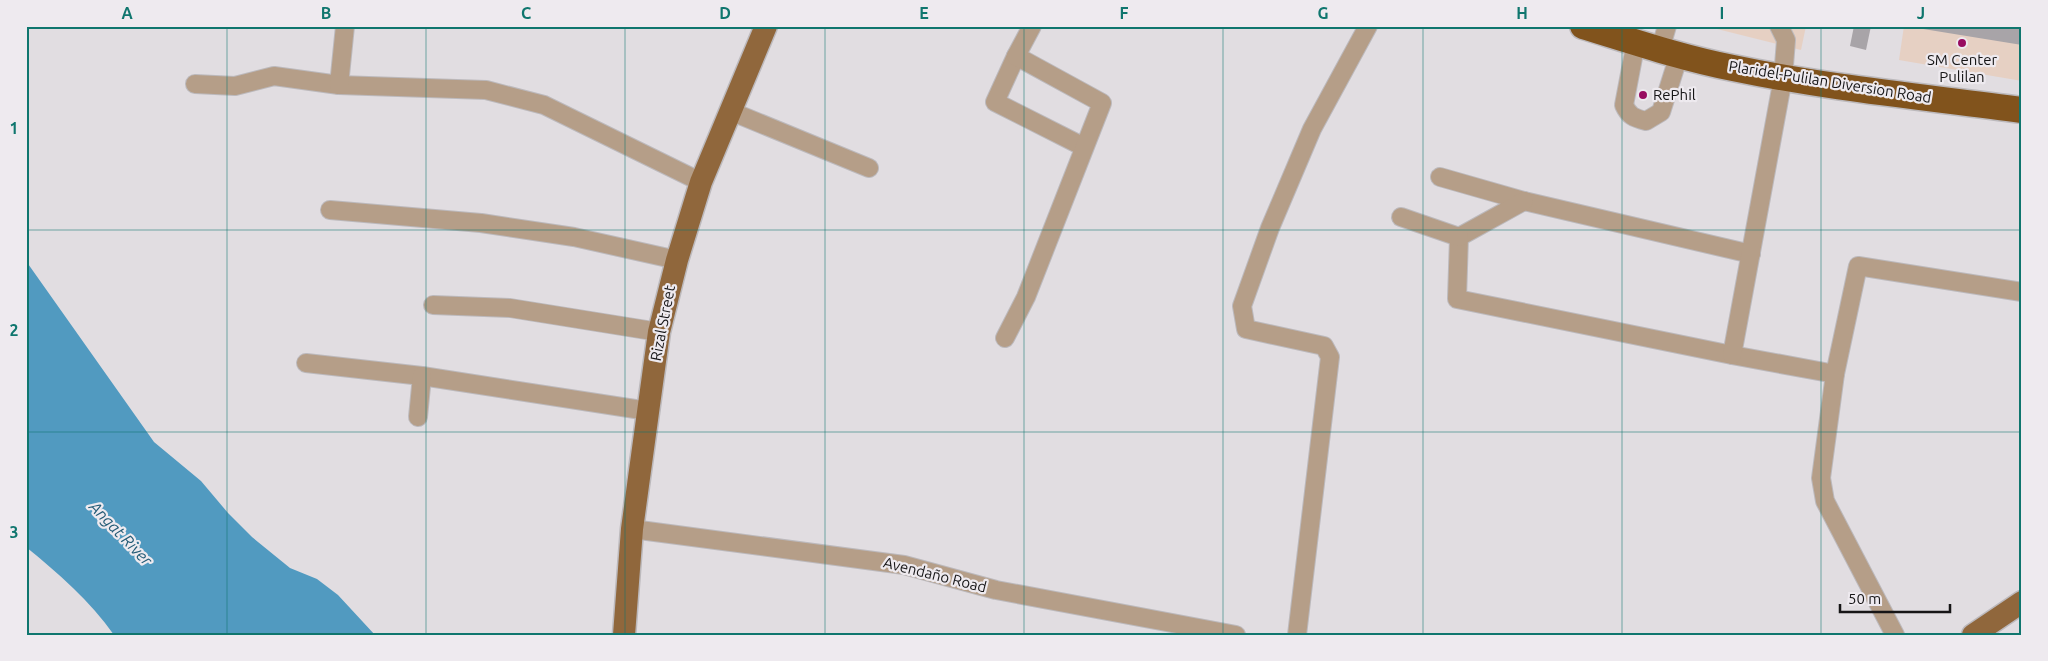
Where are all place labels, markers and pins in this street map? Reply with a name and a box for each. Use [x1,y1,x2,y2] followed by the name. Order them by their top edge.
[1956,37,1968,49] marker: SM Center Pulilan
[1927,51,1997,85] place label: SM Center Pulilan
[1653,86,1696,103] place label: RePhil
[1637,89,1649,101] marker: RePhil

